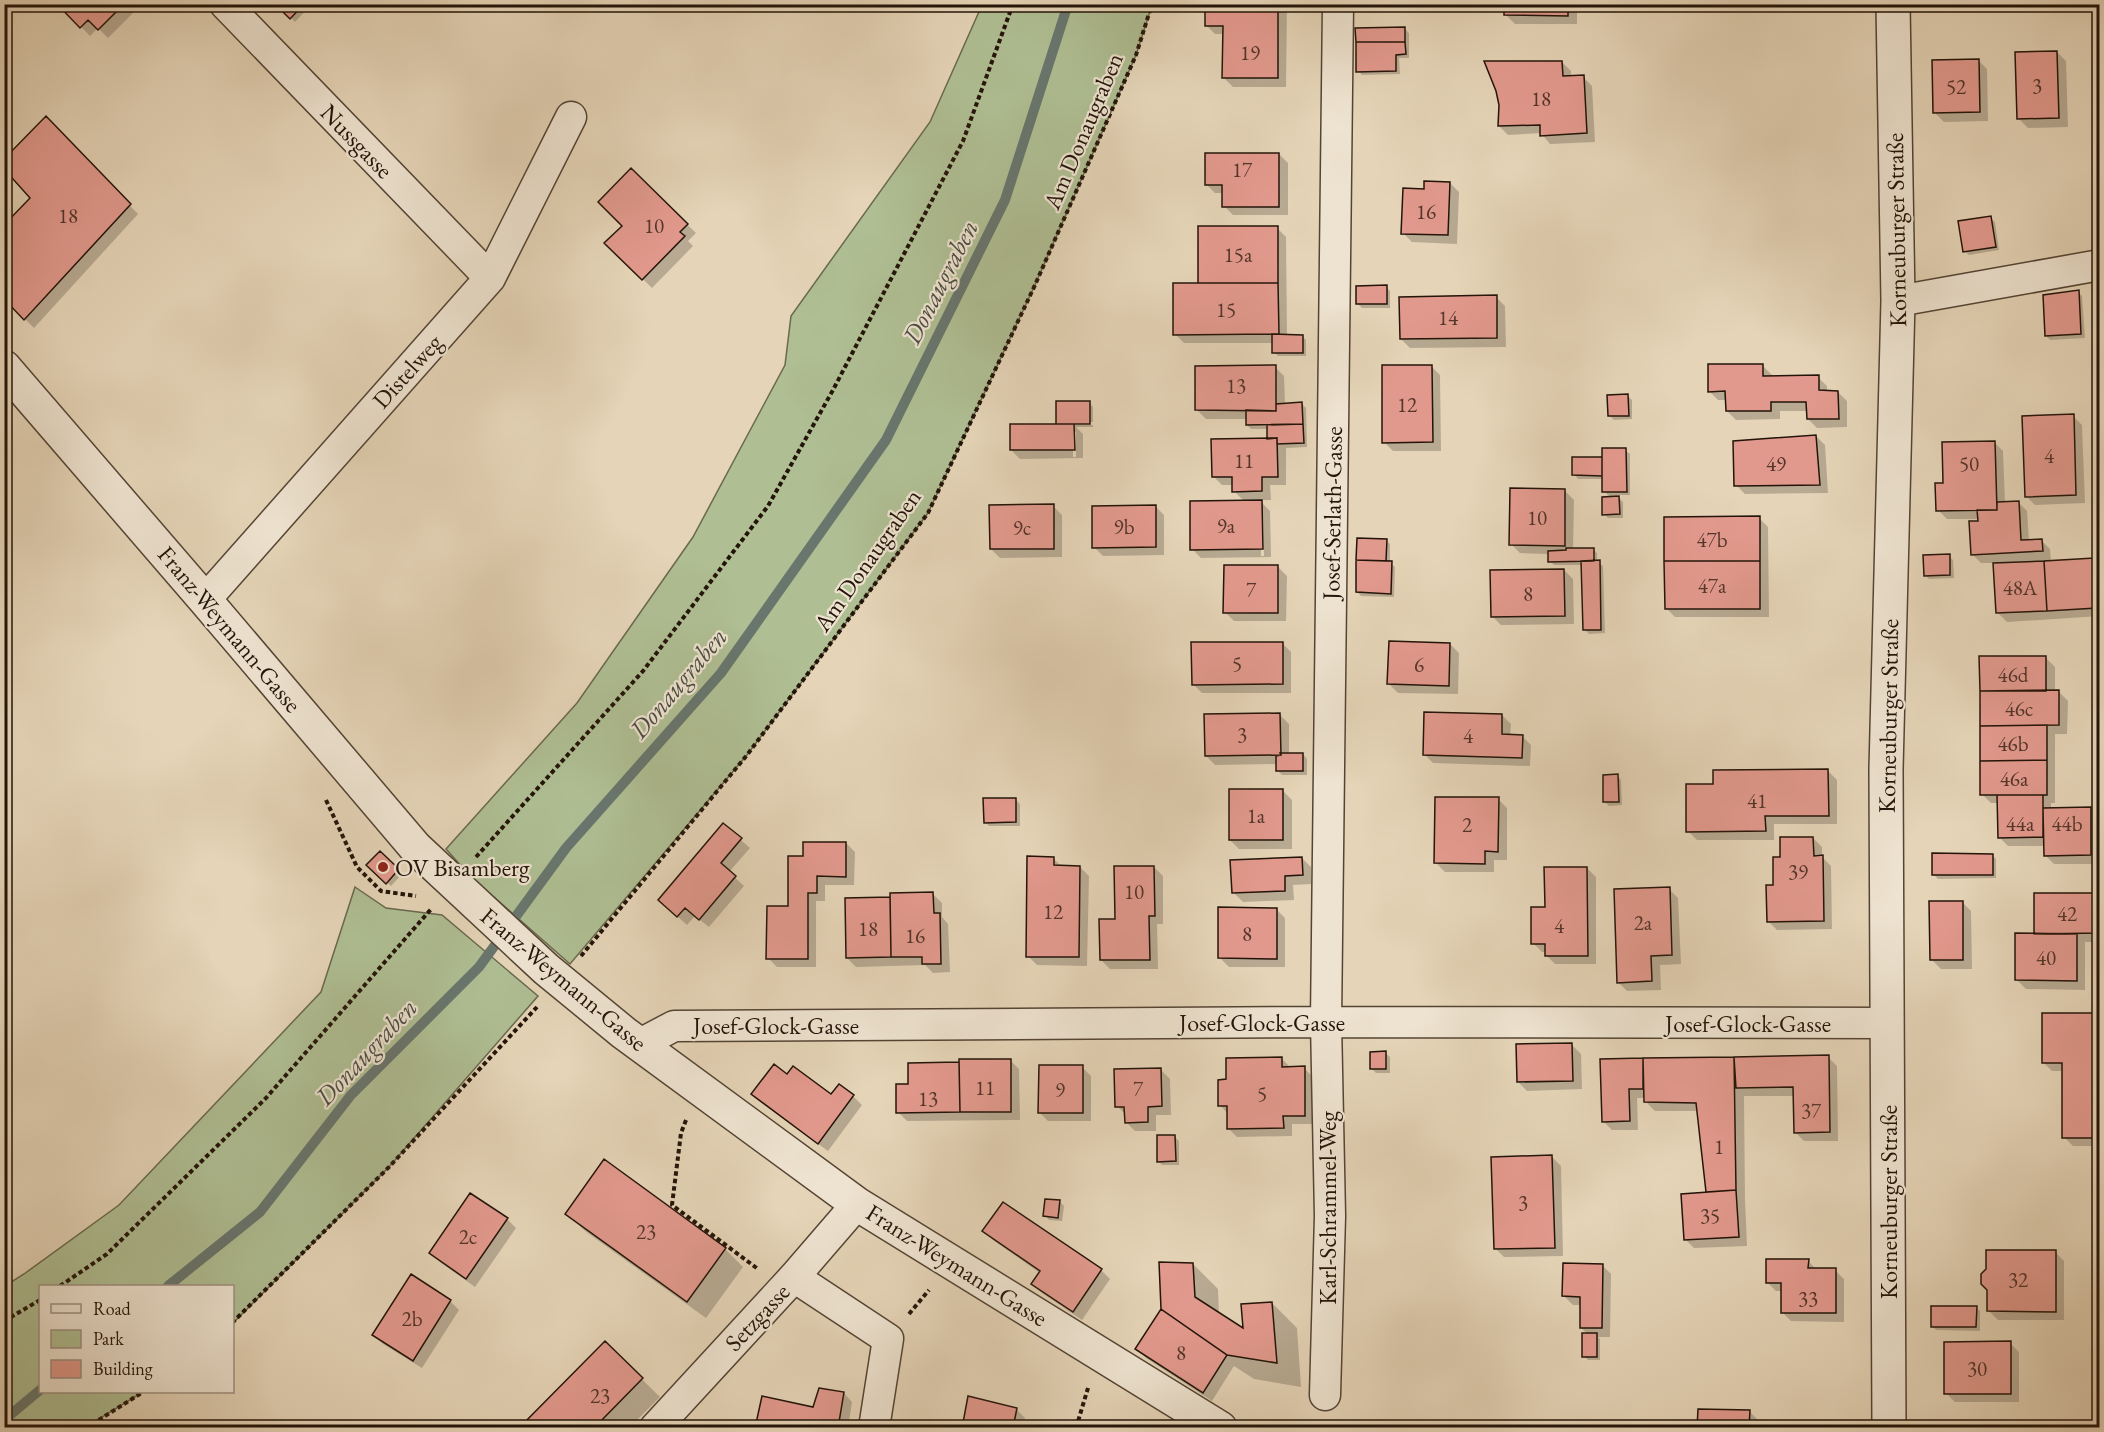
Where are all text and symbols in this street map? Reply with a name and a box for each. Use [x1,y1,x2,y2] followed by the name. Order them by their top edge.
[1240,39,1260,66] house number: 19
[1036,48,1130,215] street label: Am Donaugraben
[2032,72,2042,99] house number: 3
[1946,73,1966,100] house number: 52
[1531,85,1551,112] house number: 18
[314,97,400,185] street label: Nussgasse
[1879,133,1913,327] street label: Korneuburger Straße
[1232,156,1253,183] house number: 17
[1416,198,1436,225] house number: 16
[58,202,78,229] house number: 18
[644,212,664,239] house number: 10
[894,214,986,351] water label: Donaugraben
[1224,241,1253,268] house number: 15a
[1216,296,1236,323] house number: 15
[1438,304,1459,331] house number: 14
[365,327,449,415] street label: Distelweg
[1226,372,1246,399] house number: 13
[1397,391,1417,418] house number: 12
[1315,426,1349,602] street label: Josef-Serlath-Gasse
[2044,442,2055,469] house number: 4
[1234,447,1254,474] house number: 11
[1766,450,1786,477] house number: 49
[1959,450,1979,477] house number: 50
[806,482,928,638] street label: Am Donaugraben
[1527,504,1547,531] house number: 10
[1217,512,1236,539] house number: 9a
[1114,513,1135,540] house number: 9b
[1013,514,1031,541] house number: 9c
[1697,526,1728,553] house number: 47b
[151,539,309,719] street label: Franz-Weymann-Gasse
[1698,572,1727,599] house number: 47a
[2003,574,2038,601] house number: 48A
[1246,576,1257,603] house number: 7
[1523,580,1533,607] house number: 8
[1871,619,1905,813] street label: Korneuburger Straße
[621,620,734,746] water label: Donaugraben
[1232,650,1242,677] house number: 5
[1414,651,1424,678] house number: 6
[1998,661,2029,688] house number: 46d
[2005,695,2033,722] house number: 46c
[1237,721,1247,748] house number: 3
[1463,722,1474,749] house number: 4
[1998,730,2029,757] house number: 46b
[2000,765,2029,792] house number: 46a
[1747,787,1767,814] house number: 41
[1247,802,1266,829] house number: 1a
[2006,810,2035,837] house number: 44a
[2052,810,2083,837] house number: 44b
[1462,811,1472,838] house number: 2
[395,852,530,883] place label: OV Bisamberg
[1788,858,1808,885] house number: 39
[376,860,390,874] marker: OV Bisamberg
[1124,878,1144,905] house number: 10
[1043,898,1063,925] house number: 12
[474,900,654,1058] street label: Franz-Weymann-Gasse
[2057,900,2077,927] house number: 42
[1634,909,1653,936] house number: 2a
[1554,912,1565,939] house number: 4
[858,915,878,942] house number: 18
[1242,920,1252,947] house number: 8
[905,922,925,949] house number: 16
[2036,944,2056,971] house number: 40
[307,991,424,1114] water label: Donaugraben
[1177,1007,1345,1038] street label: Josef-Glock-Gasse
[1663,1008,1831,1039] street label: Josef-Glock-Gasse
[691,1010,859,1041] street label: Josef-Glock-Gasse
[975,1074,995,1101] house number: 11
[1133,1075,1144,1102] house number: 7
[1055,1076,1065,1103] house number: 9
[1257,1080,1267,1107] house number: 5
[918,1085,938,1112] house number: 13
[1801,1097,1822,1124] house number: 37
[1873,1105,1904,1299] street label: Korneuburger Straße
[1312,1110,1343,1305] street label: Karl-Schrammel-Weg
[1714,1133,1724,1160] house number: 1
[1518,1189,1528,1216] house number: 3
[861,1197,1053,1333] street label: Franz-Weymann-Gasse
[1700,1202,1720,1229] house number: 35
[636,1218,656,1245] house number: 23
[459,1223,477,1250] house number: 2c
[2008,1266,2028,1293] house number: 32
[718,1276,796,1358] street label: Setzgasse
[39,1285,234,1393] legend
[1798,1285,1818,1312] house number: 33
[93,1297,132,1320] text: Road
[402,1305,423,1332] house number: 2b
[93,1327,124,1350] text: Park
[1176,1339,1186,1366] house number: 8
[1967,1355,1987,1382] house number: 30
[93,1357,153,1380] text: Building
[590,1382,610,1409] house number: 23

